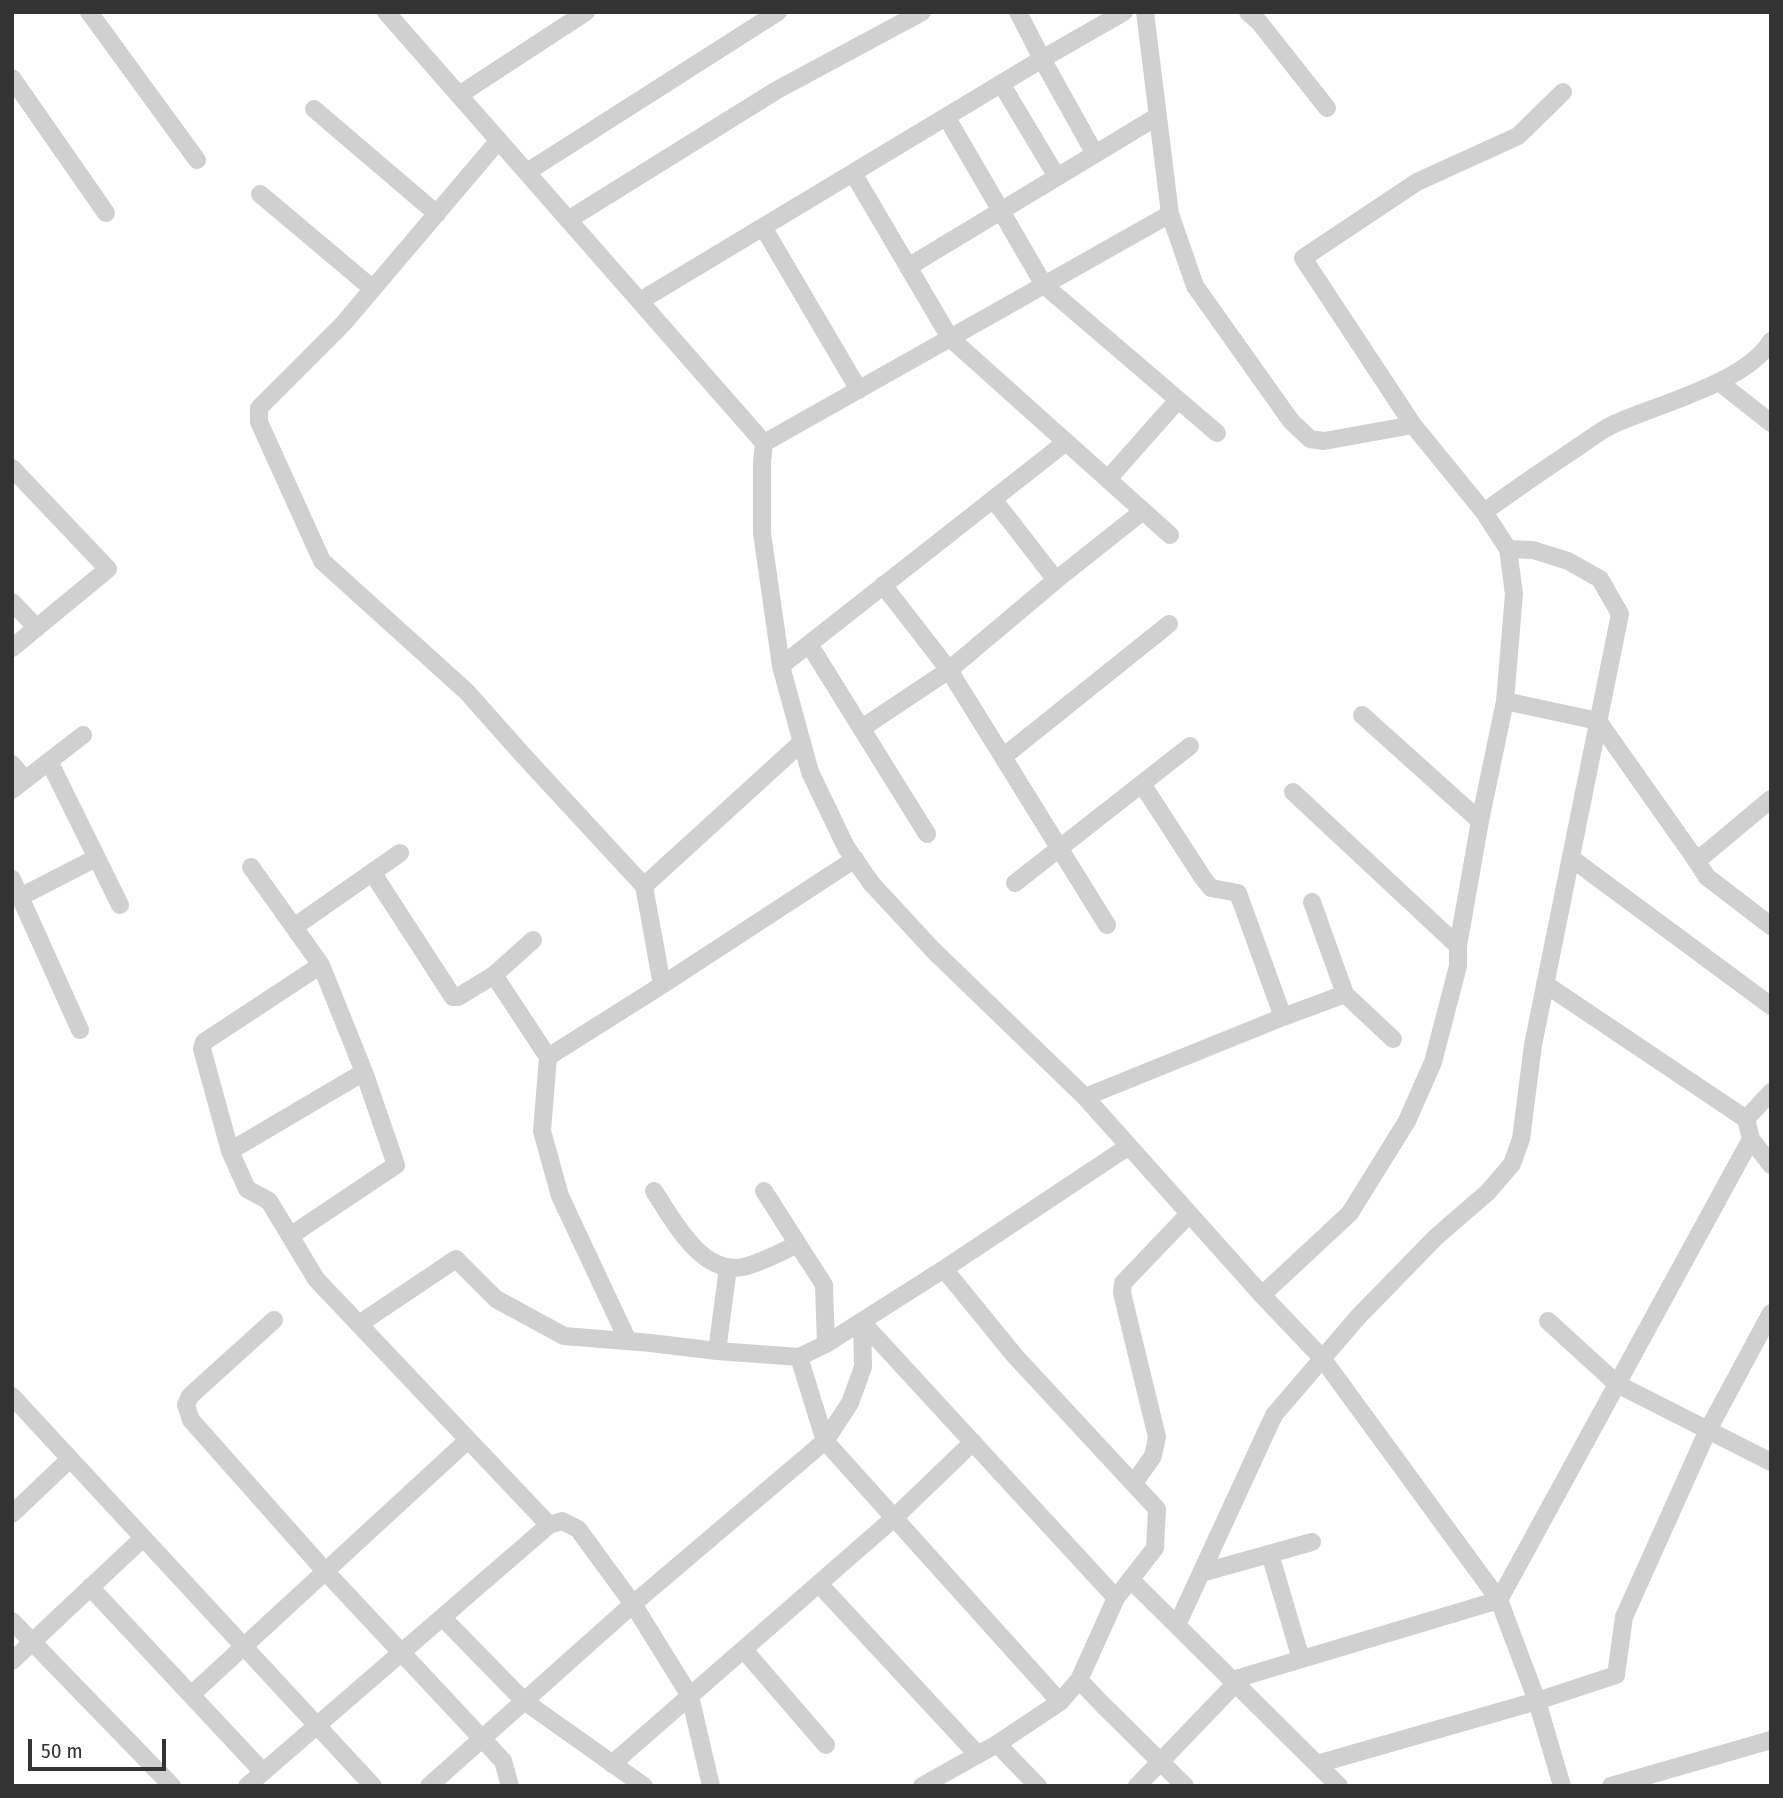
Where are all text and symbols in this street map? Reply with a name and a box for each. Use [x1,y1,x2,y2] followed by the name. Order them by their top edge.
[32,1724,170,1768] scale bar
[41,1738,83,1764] text: 50 m

